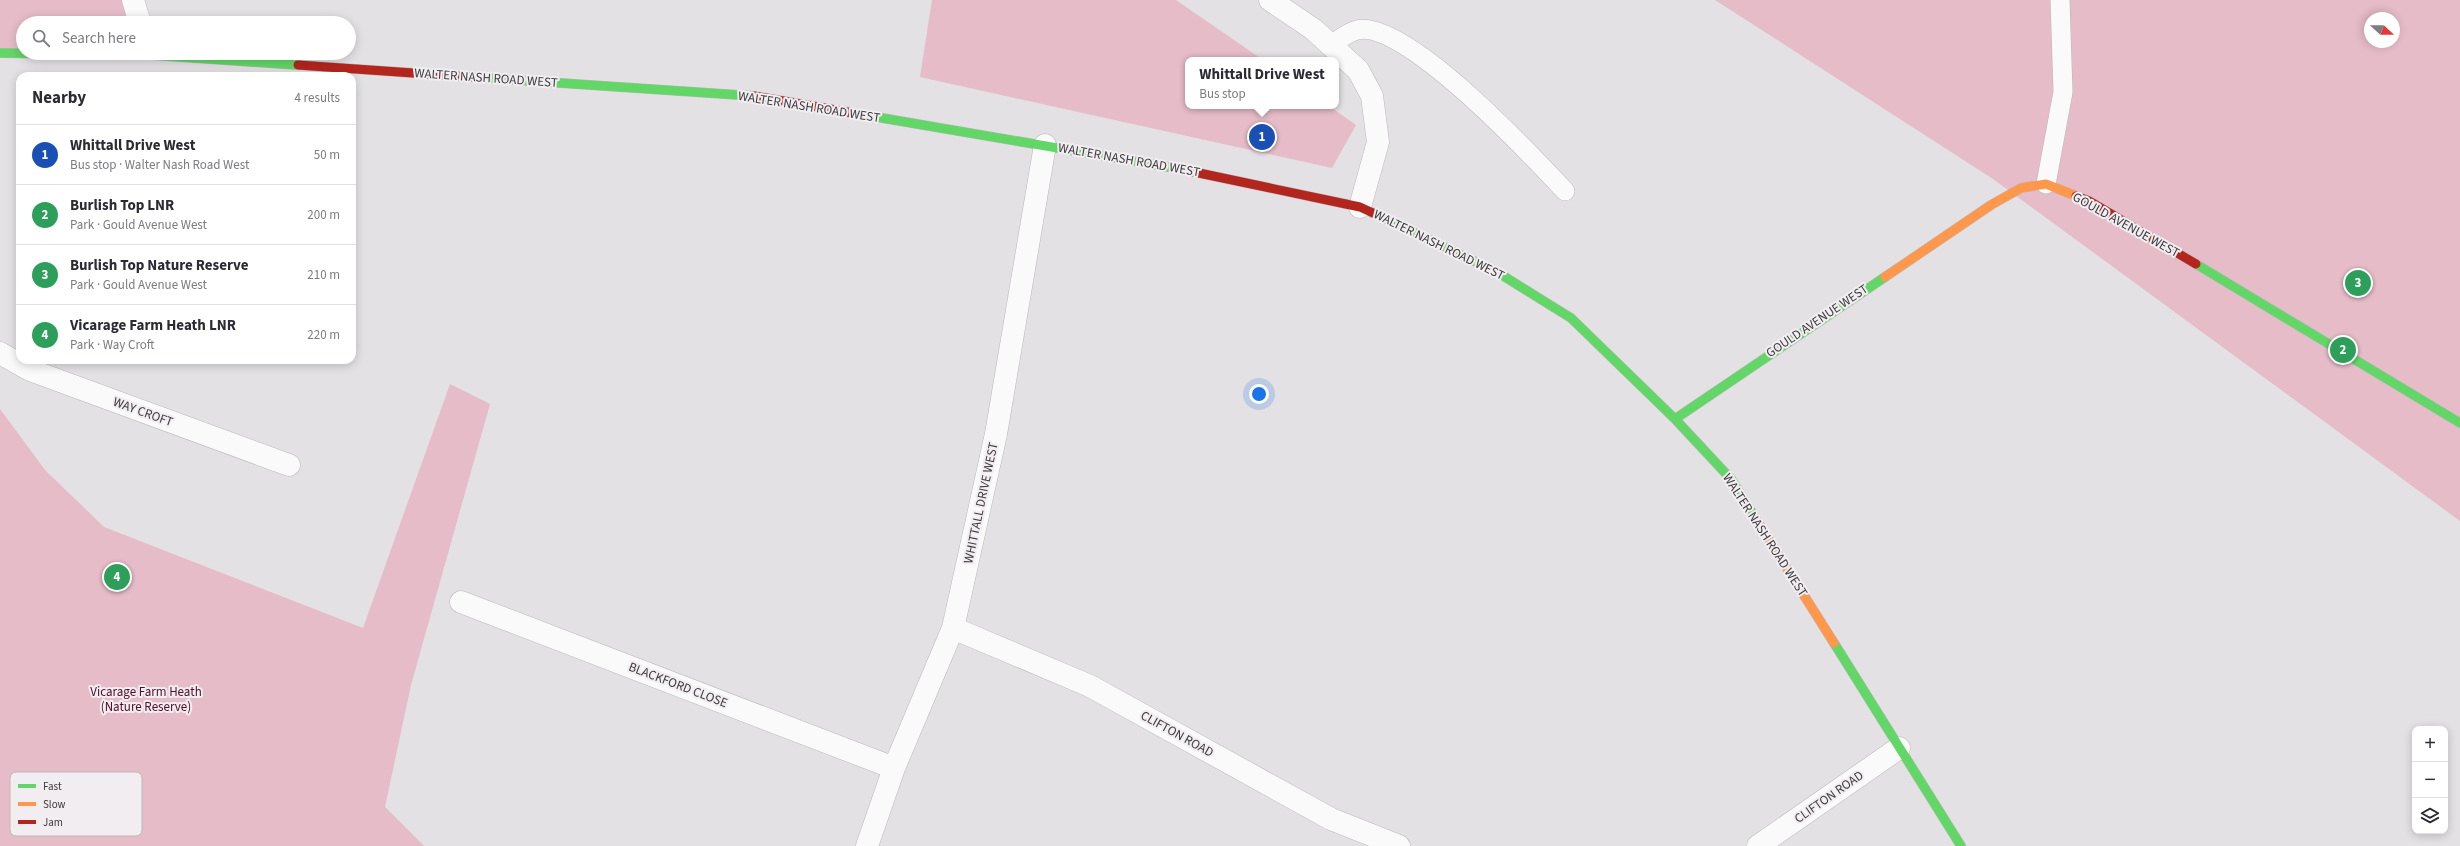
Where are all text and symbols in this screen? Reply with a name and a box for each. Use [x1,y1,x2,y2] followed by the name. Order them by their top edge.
[2364,12,2400,48] north arrow
[16,16,356,60] search box
[30,27,52,49] icon: search
[62,28,136,49] text: Search here
[1185,57,1339,109] popup
[414,64,558,92] street label: WALTER NASH ROAD WEST
[1199,64,1325,85] text: Whittall Drive West
[1199,85,1246,103] text: Bus stop
[32,86,86,110] text: Nearby
[737,87,881,127] street label: WALTER NASH ROAD WEST
[295,89,340,107] text: 4 results
[1249,122,1275,152] pin: 1
[70,135,195,156] text: Whittall Drive West
[1057,139,1201,181] street label: WALTER NASH ROAD WEST
[42,146,48,164] text: 1
[314,146,340,164] text: 50 m
[70,156,249,174] text: Bus stop · Walter Nash Road West
[2069,188,2183,262] street label: GOULD AVENUE WEST
[70,195,174,216] text: Burlish Top LNR
[1371,205,1508,285] street label: WALTER NASH ROAD WEST
[42,206,48,224] text: 2
[307,206,340,224] text: 200 m
[70,216,207,234] text: Park · Gould Avenue West
[70,255,249,276] text: Burlish Top Nature Reserve
[42,266,48,284] text: 3
[307,266,340,284] text: 210 m
[2345,268,2371,298] pin: 3
[70,276,207,294] text: Park · Gould Avenue West
[1762,280,1872,362] street label: GOULD AVENUE WEST
[70,315,236,336] text: Vicarage Farm Heath LNR
[42,326,48,344] text: 4
[307,326,340,344] text: 220 m
[2330,335,2356,365] pin: 2
[70,336,155,354] text: Park · Way Croft
[1249,384,1269,404] your location
[110,393,176,431] street label: WAY CROFT
[959,441,1003,565] street label: WHITTALL DRIVE WEST
[1718,470,1812,600] street label: WALTER NASH ROAD WEST
[104,562,130,592] pin: 4
[626,658,730,712] street label: BLACKFORD CLOSE
[90,683,202,716] park label: Vicarage Farm Heath (Nature Reserve)
[1137,707,1217,761] street label: CLIFTON ROAD
[2412,726,2448,834] map controls
[2412,726,2448,762] button: +
[2412,762,2448,798] button: −
[1791,766,1867,828] street label: CLIFTON ROAD
[10,772,142,836] legend
[43,779,62,794] text: Fast
[43,797,66,812] text: Slow
[2412,798,2448,834] button: layers
[43,815,63,830] text: Jam

